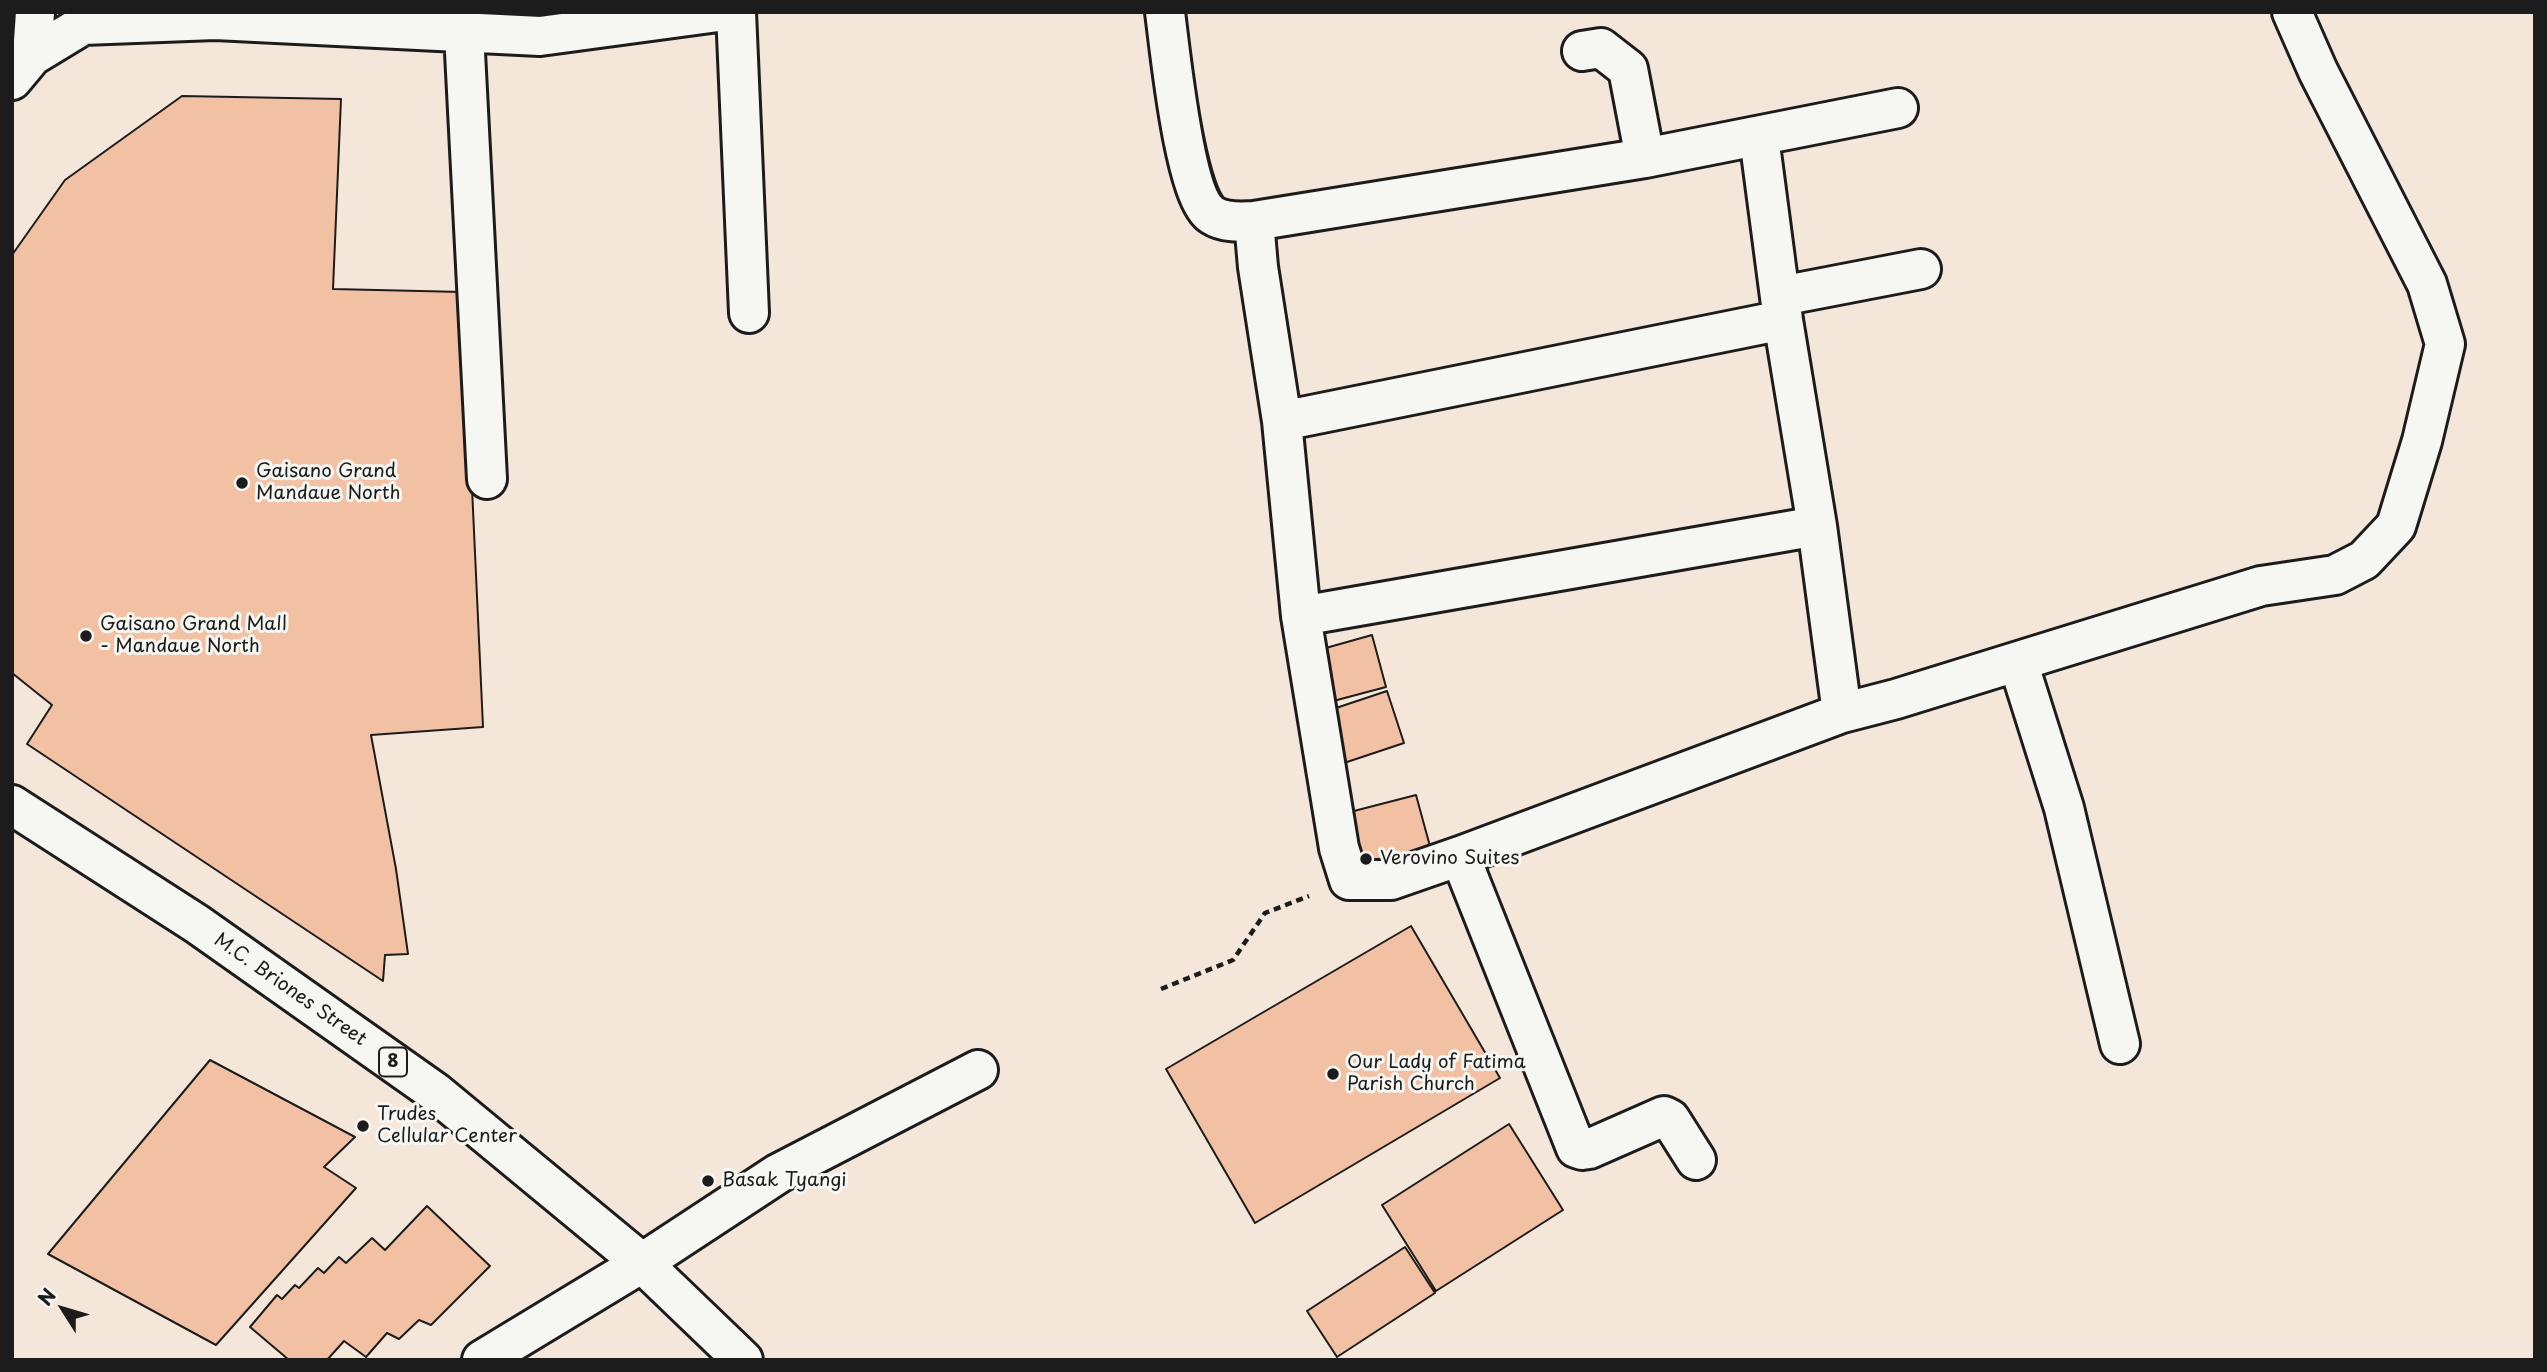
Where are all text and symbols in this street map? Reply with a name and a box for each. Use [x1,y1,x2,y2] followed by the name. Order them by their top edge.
[256,461,400,505] place label: Gaisano Grand Mandaue North
[234,475,250,491] marker: Gaisano Grand Mandaue North
[100,614,287,658] place label: Gaisano Grand Mall - Mandaue North
[78,628,94,644] marker: Gaisano Grand Mall - Mandaue North
[1380,848,1519,870] place label: Verovino Suites
[1358,851,1374,867] marker: Verovino Suites
[209,929,371,1051] street label: M.C. Briones Street
[379,1048,407,1077] road number: 8
[1347,1052,1526,1096] place label: Our Lady of Fatima Parish Church
[1325,1066,1341,1082] marker: Our Lady of Fatima Parish Church
[377,1104,517,1148] place label: Trudes Cellular Center
[355,1118,371,1134] marker: Trudes Cellular Center
[722,1170,847,1192] place label: Basak Tyangi
[700,1173,716,1189] marker: Basak Tyangi
[28,1274,98,1344] north arrow
[31,1282,62,1311] text: N

